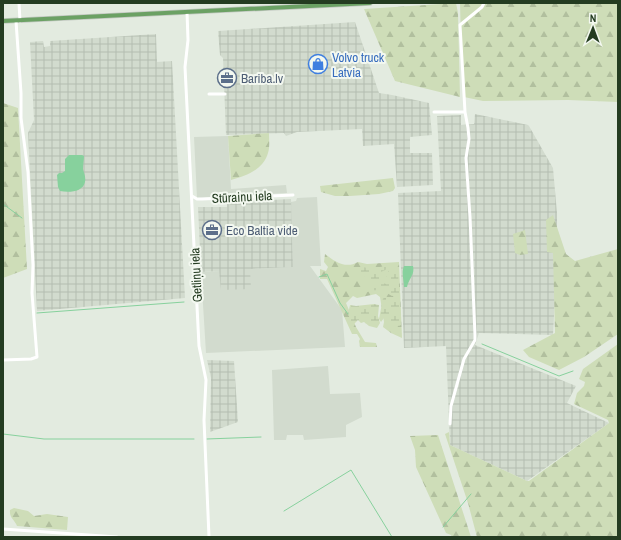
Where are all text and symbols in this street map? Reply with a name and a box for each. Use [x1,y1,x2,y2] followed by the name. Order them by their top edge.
[573,8,613,48] north arrow
[590,11,597,25] text: N
[332,49,385,81] place label: Volvo truck Latvia
[307,53,329,75] shop icon: Volvo truck Latvia
[216,67,238,89] office icon: Bariba.lv
[241,70,284,87] place label: Bariba.lv
[211,187,273,207] street label: Stūraiņu iela
[201,219,223,241] office icon: Eco Baltia vide
[226,222,298,239] place label: Eco Baltia vide
[186,247,206,303] street label: Getliņu iela

